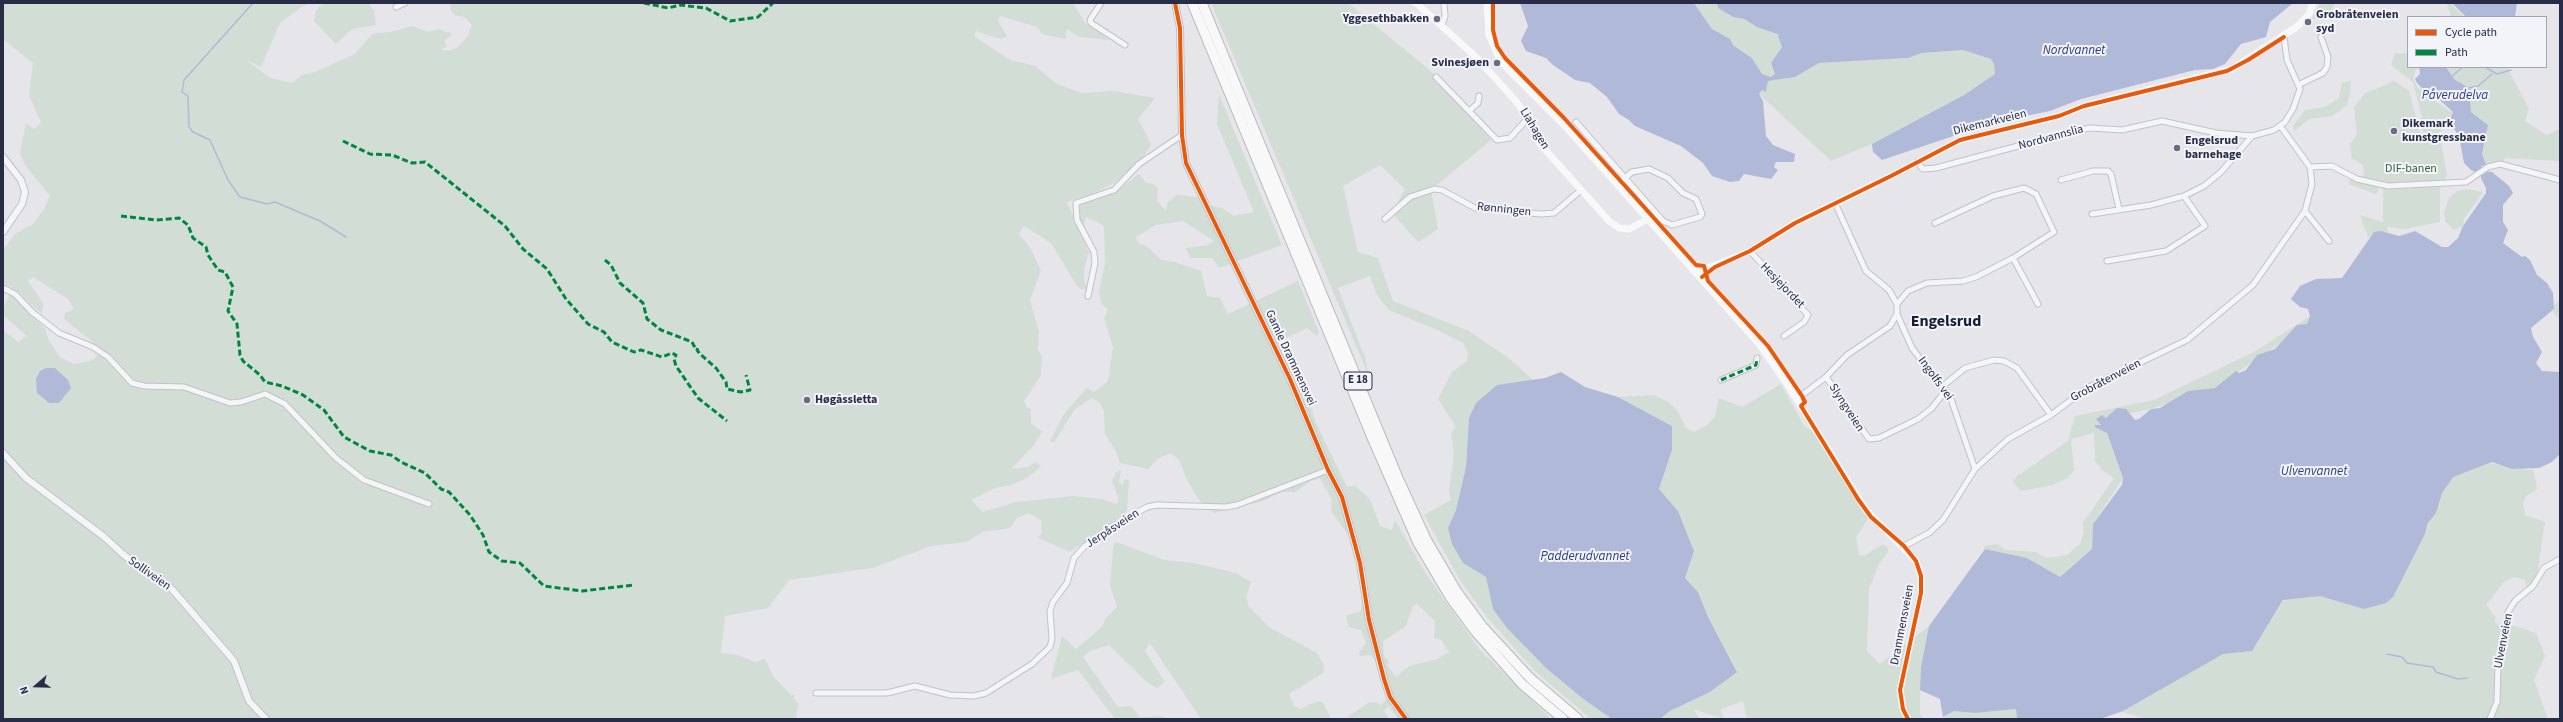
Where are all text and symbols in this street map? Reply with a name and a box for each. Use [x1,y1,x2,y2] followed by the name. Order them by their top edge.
[2316,8,2399,36] place label: Grobråtenveien syd
[1343,12,1429,26] place label: Yggesethbakken
[1432,14,1442,24] marker: Yggesethbakken
[2407,16,2547,68] legend
[2303,17,2313,27] marker: Grobråtenveien syd
[2445,24,2497,41] text: Cycle path
[2043,43,2105,59] water label: Nordvannet
[2445,44,2468,61] text: Path
[1431,56,1489,70] place label: Svinesjøen
[1492,58,1502,68] marker: Svinesjøen
[2422,88,2488,104] water label: Påverudelva
[1516,106,1552,152] street label: Liahagen
[1952,107,2028,139] street label: Dikemarkveien
[2402,117,2486,145] place label: Dikemark kunstgressbane
[2017,122,2085,154] street label: Nordvannslia
[2389,126,2399,136] marker: Dikemark kunstgressbane
[2185,134,2242,162] place label: Engelsrud barnehage
[2172,143,2182,153] marker: Engelsrud barnehage
[2385,162,2437,176] park label: DIF-banen
[1476,200,1532,220] street label: Rønningen
[1757,260,1807,312] street label: Hesjejordet
[1261,308,1319,408] street label: Gamle Drammensvei
[1911,312,1981,332] district label: Engelsrud
[1914,354,1956,404] street label: Ingolfs vei
[2068,356,2144,406] street label: Grobråtenveien
[1344,372,1372,390] road number: E 18
[1825,381,1867,435] street label: Slyngveien
[815,393,877,407] place label: Høgåssletta
[802,395,812,405] marker: Høgåssletta
[2281,464,2347,480] water label: Ulvenvannet
[1084,507,1142,551] street label: Jerpåsveien
[1541,549,1629,565] water label: Padderudvannet
[125,554,173,594] street label: Solliveien
[1888,584,1918,666] street label: Drammensveien
[2492,612,2516,670] street label: Ulvenveien
[16,666,56,706] north arrow
[16,684,33,696] text: N

